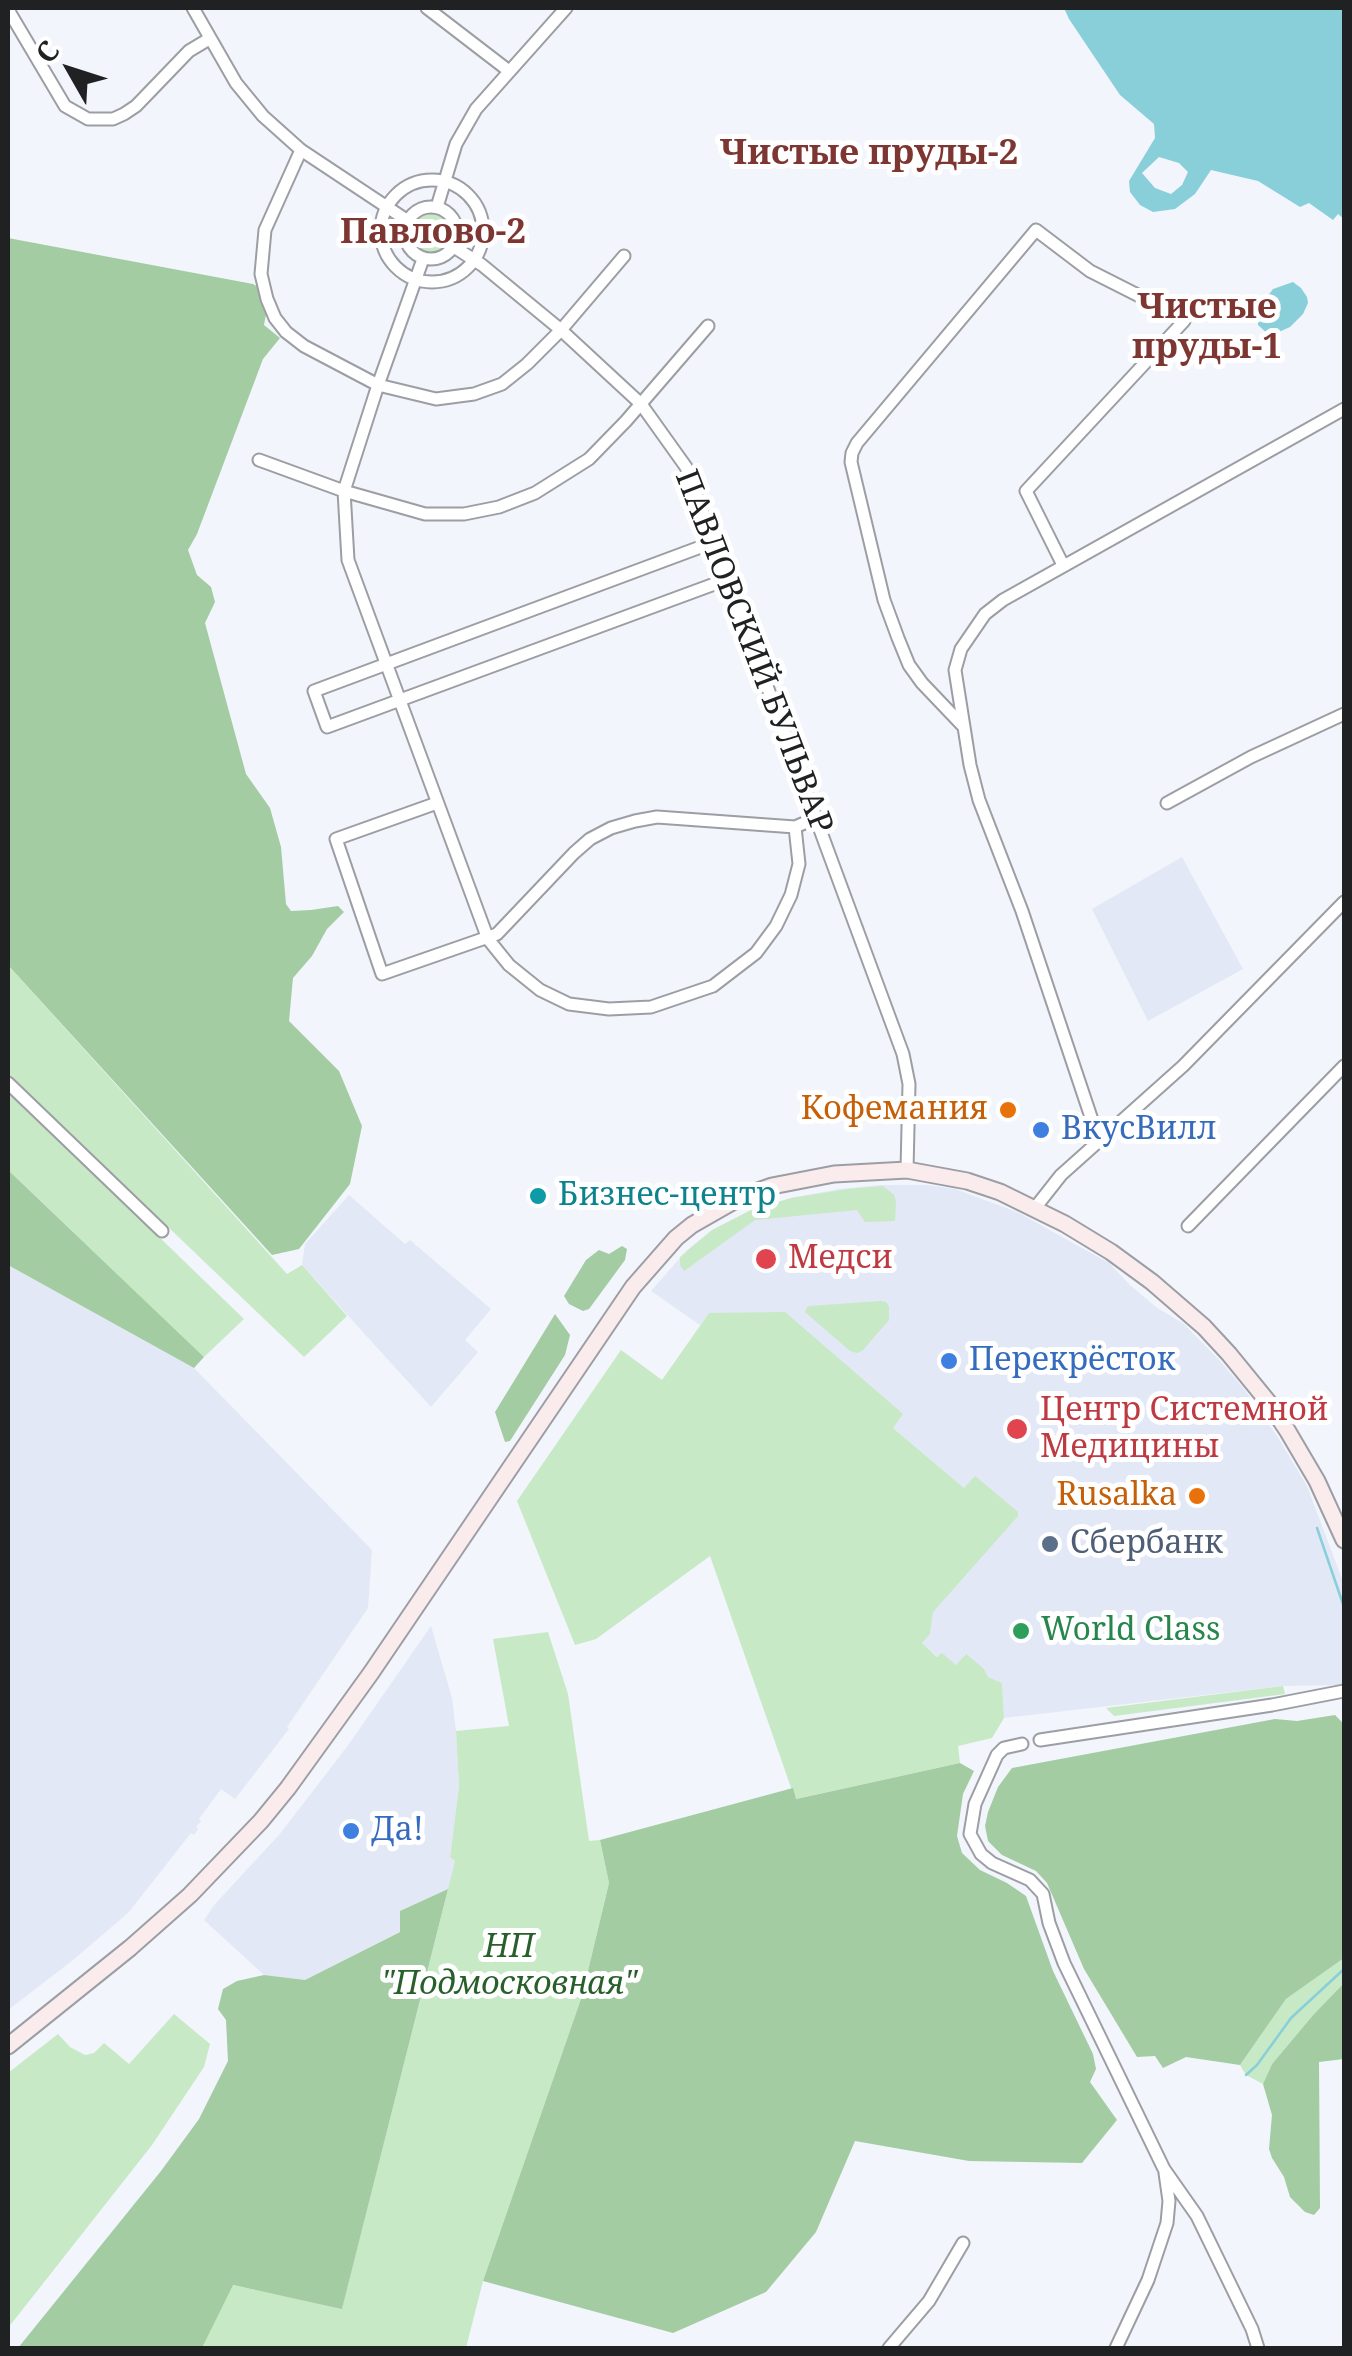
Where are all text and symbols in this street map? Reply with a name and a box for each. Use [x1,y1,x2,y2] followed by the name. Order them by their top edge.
[20,20,120,120] north arrow
[26,32,67,70] text: С
[720,133,1018,175] district label: Чистые пруды-2
[340,212,526,254] district label: Павлово-2
[1132,287,1282,369] district label: Чистые пруды-1
[666,465,840,839] street label: ПАВЛОВСКИЙ БУЛЬВАР
[801,1091,988,1129] place label: Кофемания
[997,1099,1019,1121] marker: Кофемания
[1061,1111,1217,1149] place label: ВкусВилл
[1030,1119,1052,1141] marker: ВкусВилл
[558,1177,776,1215] place label: Бизнес-центр
[527,1185,549,1207] marker: Бизнес-центр
[788,1240,893,1278] place label: Медси
[753,1246,779,1272] marker: Медси
[969,1342,1175,1380] place label: Перекрёсток
[938,1350,960,1372] marker: Перекрёсток
[1040,1392,1328,1467] place label: Центр Системной Медицины
[1004,1416,1030,1442] marker: Центр Системной Медицины
[1057,1477,1177,1515] place label: Rusalka
[1186,1485,1208,1507] marker: Rusalka
[1070,1525,1223,1563] place label: Сбербанк
[1039,1533,1061,1555] marker: Сбербанк
[1041,1612,1220,1650] place label: World Class
[1010,1620,1032,1642] marker: World Class
[371,1812,424,1850] place label: Да!
[340,1820,362,1842] marker: Да!
[381,1929,637,2004] park label: НП "Подмосковная"

